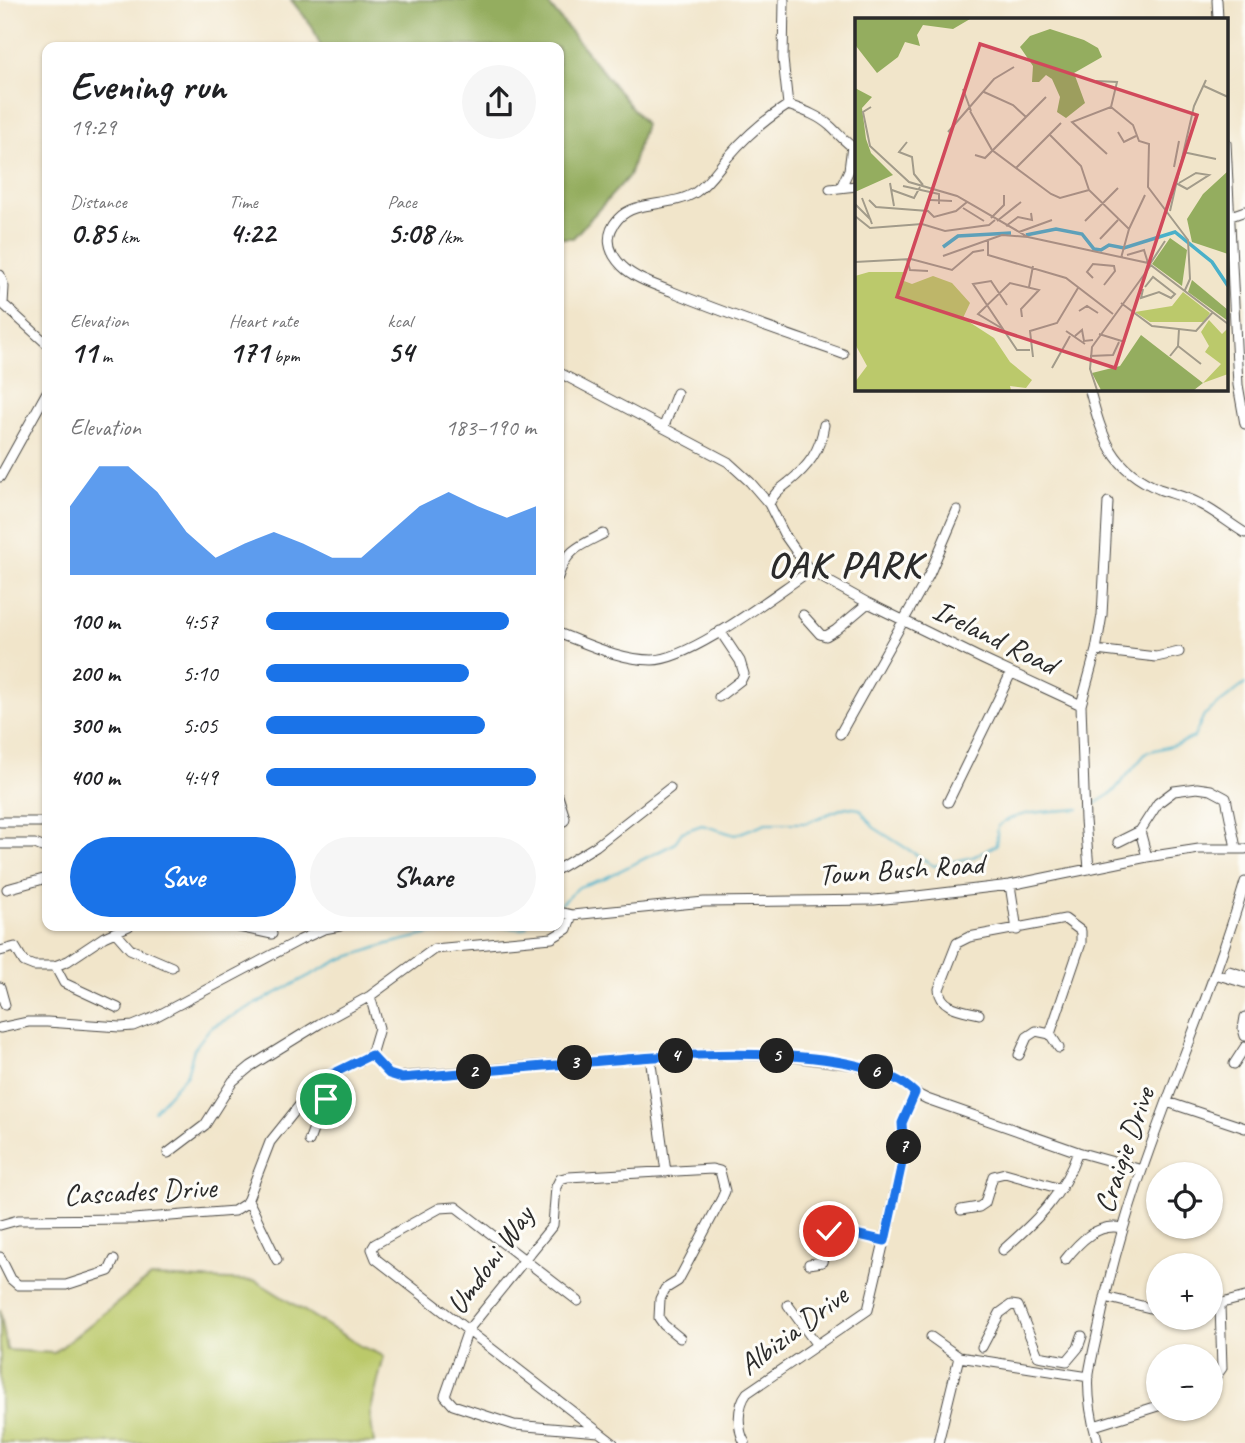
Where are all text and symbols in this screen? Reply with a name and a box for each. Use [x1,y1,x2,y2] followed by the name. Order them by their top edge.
[855,18,1228,390] inset map
[70,63,226,110] text: Evening run
[462,65,536,139] button: share
[70,113,116,142] text: 19:29
[70,190,127,214] text: Distance
[229,190,258,214] text: Time
[387,190,417,214] text: Pace
[70,214,116,252] text: 0.85
[229,214,275,252] text: 4:22
[387,214,433,252] text: 5:08
[116,225,139,249] text: km
[433,225,463,249] text: /km
[70,309,128,333] text: Elevation
[229,309,298,333] text: Heart rate
[387,309,412,333] text: kcal
[70,333,97,371] text: 11
[229,333,269,371] text: 171
[387,333,414,371] text: 54
[97,344,112,368] text: m
[269,344,300,368] text: bpm
[70,413,141,442] text: Elevation
[445,413,536,442] text: 183–190 m
[768,541,928,588] district label: OAK PARK
[927,591,1067,685] street label: Ireland Road
[70,607,120,636] text: 100 m
[182,607,218,636] text: 4:57
[70,659,120,688] text: 200 m
[182,659,218,688] text: 5:10
[70,711,120,740] text: 300 m
[182,711,218,740] text: 5:05
[70,763,120,792] text: 400 m
[182,763,218,792] text: 4:49
[70,837,296,917] button: Save
[310,837,536,917] button: Share
[817,844,989,894] street label: Town Bush Road
[658,1038,694,1074] pin: 4
[760,1038,794,1074] pin: 5
[671,1043,680,1067] text: 4
[772,1043,781,1067] text: 5
[558,1046,592,1080] pin: 3
[570,1050,579,1074] text: 3
[456,1054,491,1090] pin: 2
[858,1054,894,1090] pin: 6
[469,1059,478,1083] text: 2
[871,1059,880,1083] text: 6
[296,1069,356,1129] pin
[307,1080,345,1118] icon: arrive
[1085,1080,1164,1218] street label: Craigie Drive
[886,1130,922,1164] pin: 7
[899,1134,908,1158] text: 7
[1146,1162,1223,1421] map controls
[1146,1162,1223,1239] button: locate
[63,1168,219,1214] street label: Cascades Drive
[438,1196,544,1322] street label: Umdoni Way
[799,1201,859,1261] pin
[810,1212,848,1250] icon: check
[1146,1253,1223,1330] button: +
[731,1275,857,1383] street label: Albizia Drive
[1146,1344,1223,1421] button: −

